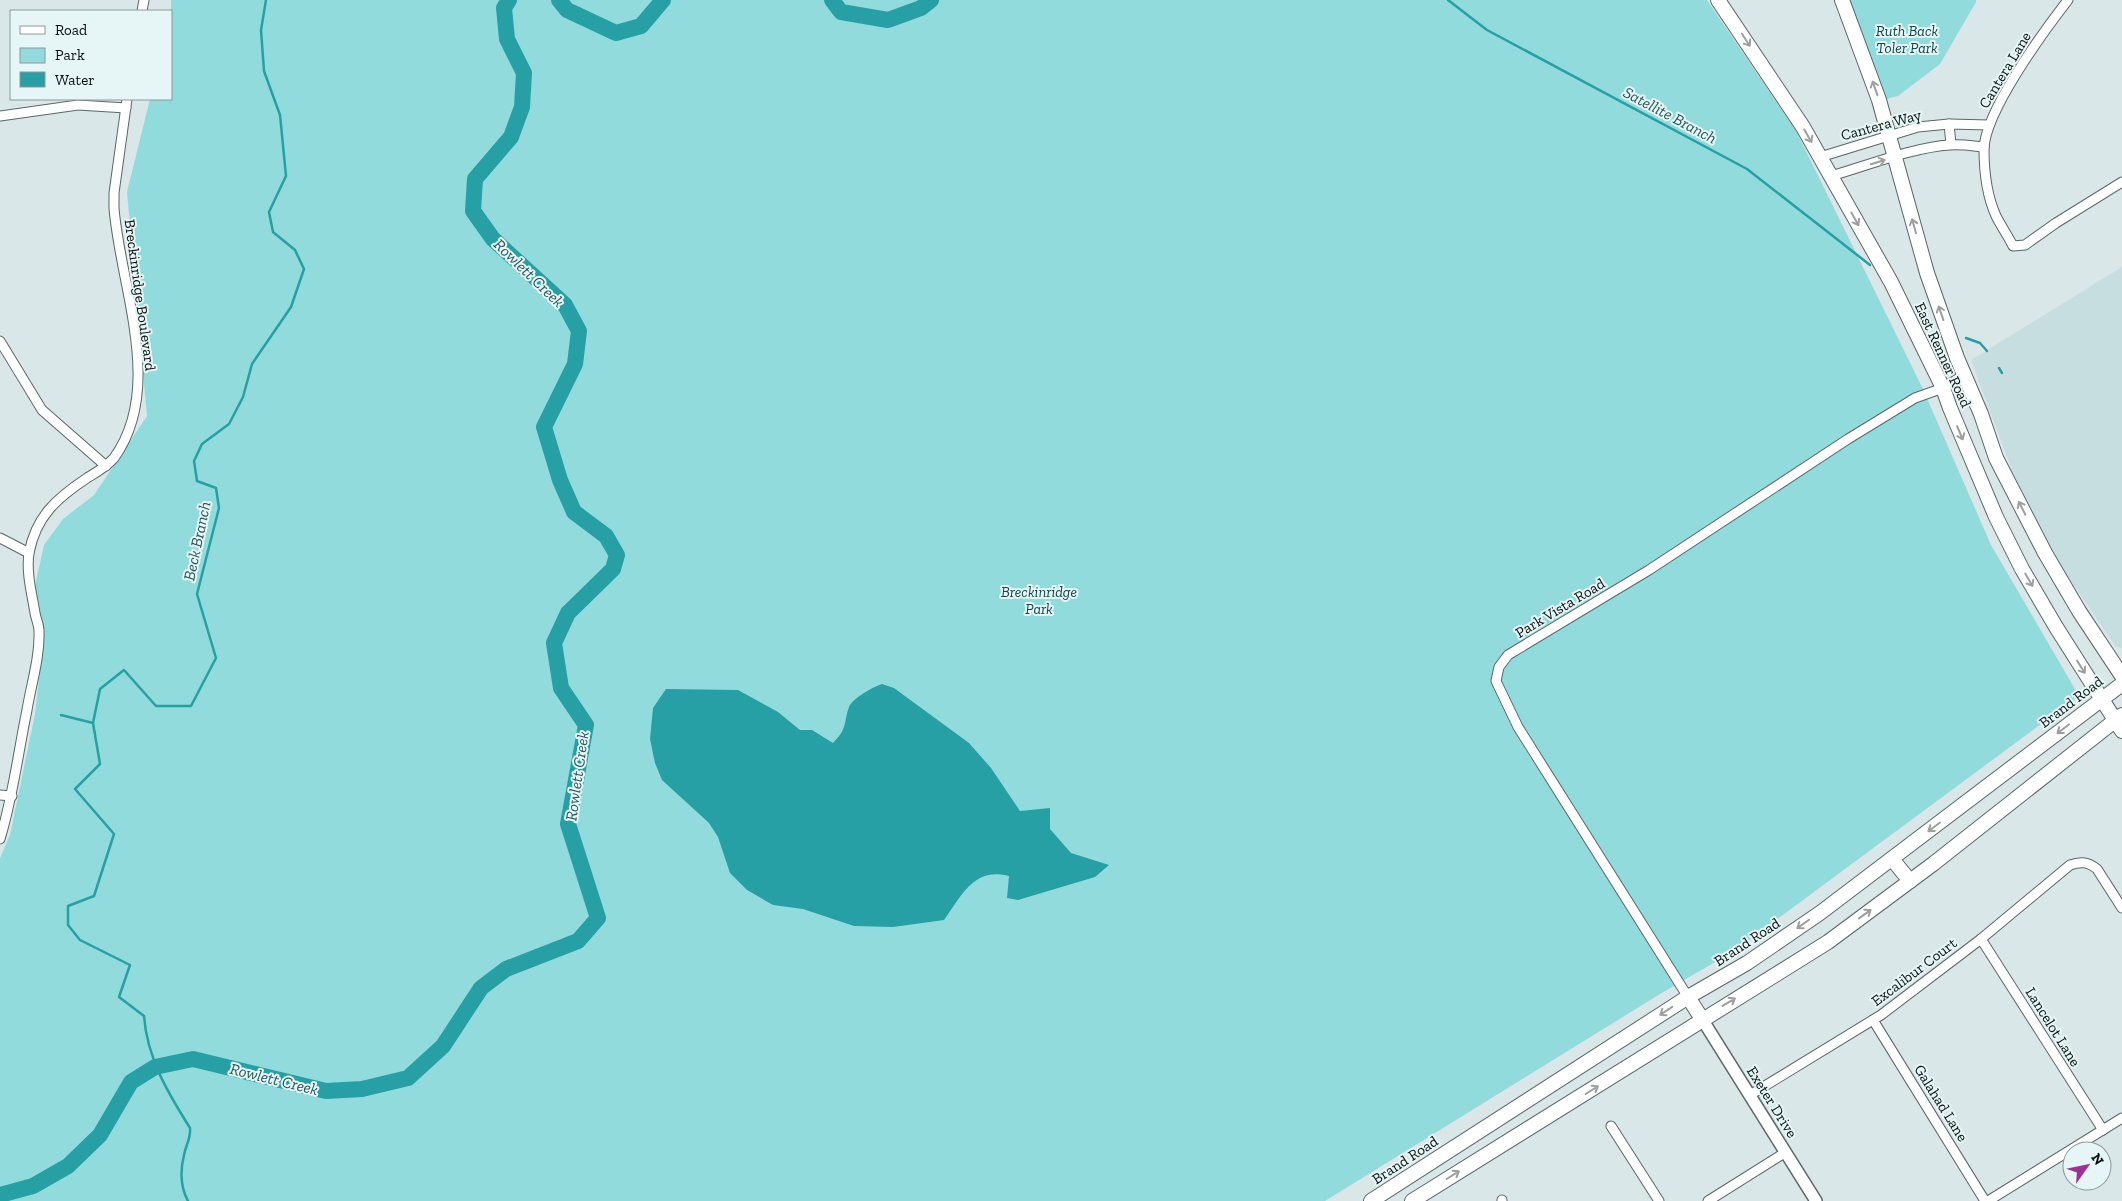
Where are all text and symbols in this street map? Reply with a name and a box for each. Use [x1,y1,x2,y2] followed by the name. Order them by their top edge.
[10,10,172,100] legend
[55,21,88,39] text: Road
[1876,22,1938,57] park label: Ruth Back Toler Park
[1975,28,2035,112] street label: Cantera Lane
[1741,33,1751,47] one-way arrow
[55,46,85,64] text: Park
[55,71,95,89] text: Water
[1870,81,1879,97] one-way arrow
[1620,82,1720,148] water label: Satellite Branch
[1839,106,1924,144] street label: Cantera Way
[1803,128,1813,143] one-way arrow
[1869,156,1885,166] one-way arrow
[1850,211,1860,226] one-way arrow
[120,218,160,373] street label: Breckinridge Boulevard
[1908,218,1918,234] one-way arrow
[490,235,568,311] water label: Rowlett Creek
[1911,300,1976,411] street label: East Renner Road
[1936,306,1945,322] one-way arrow
[1956,425,1966,440] one-way arrow
[179,500,215,582] water label: Beck Branch
[2017,501,2027,516] one-way arrow
[2024,573,2034,587] one-way arrow
[1512,574,1609,642] street label: Park Vista Road
[1001,583,1077,618] park label: Breckinridge Park
[2076,660,2087,674] one-way arrow
[2036,672,2107,732] street label: Brand Road
[2056,724,2070,734] one-way arrow
[561,730,593,822] water label: Rowlett Creek
[1928,822,1941,833] one-way arrow
[1858,909,1872,919] one-way arrow
[1711,914,1784,970] street label: Brand Road
[1797,919,1811,929] one-way arrow
[1868,934,1961,1010] street label: Excalibur Court
[2022,984,2084,1070] street label: Lancelot Lane
[1721,997,1735,1007] one-way arrow
[1660,1006,1674,1016] one-way arrow
[228,1059,320,1099] water label: Rowlett Creek
[1910,1061,1972,1145] street label: Galahad Lane
[1743,1063,1801,1141] street label: Exeter Drive
[1584,1084,1598,1094] one-way arrow
[1369,1132,1442,1188] street label: Brand Road
[2062,1141,2112,1191] north arrow
[2087,1150,2108,1169] text: N
[1446,1170,1460,1180] one-way arrow

